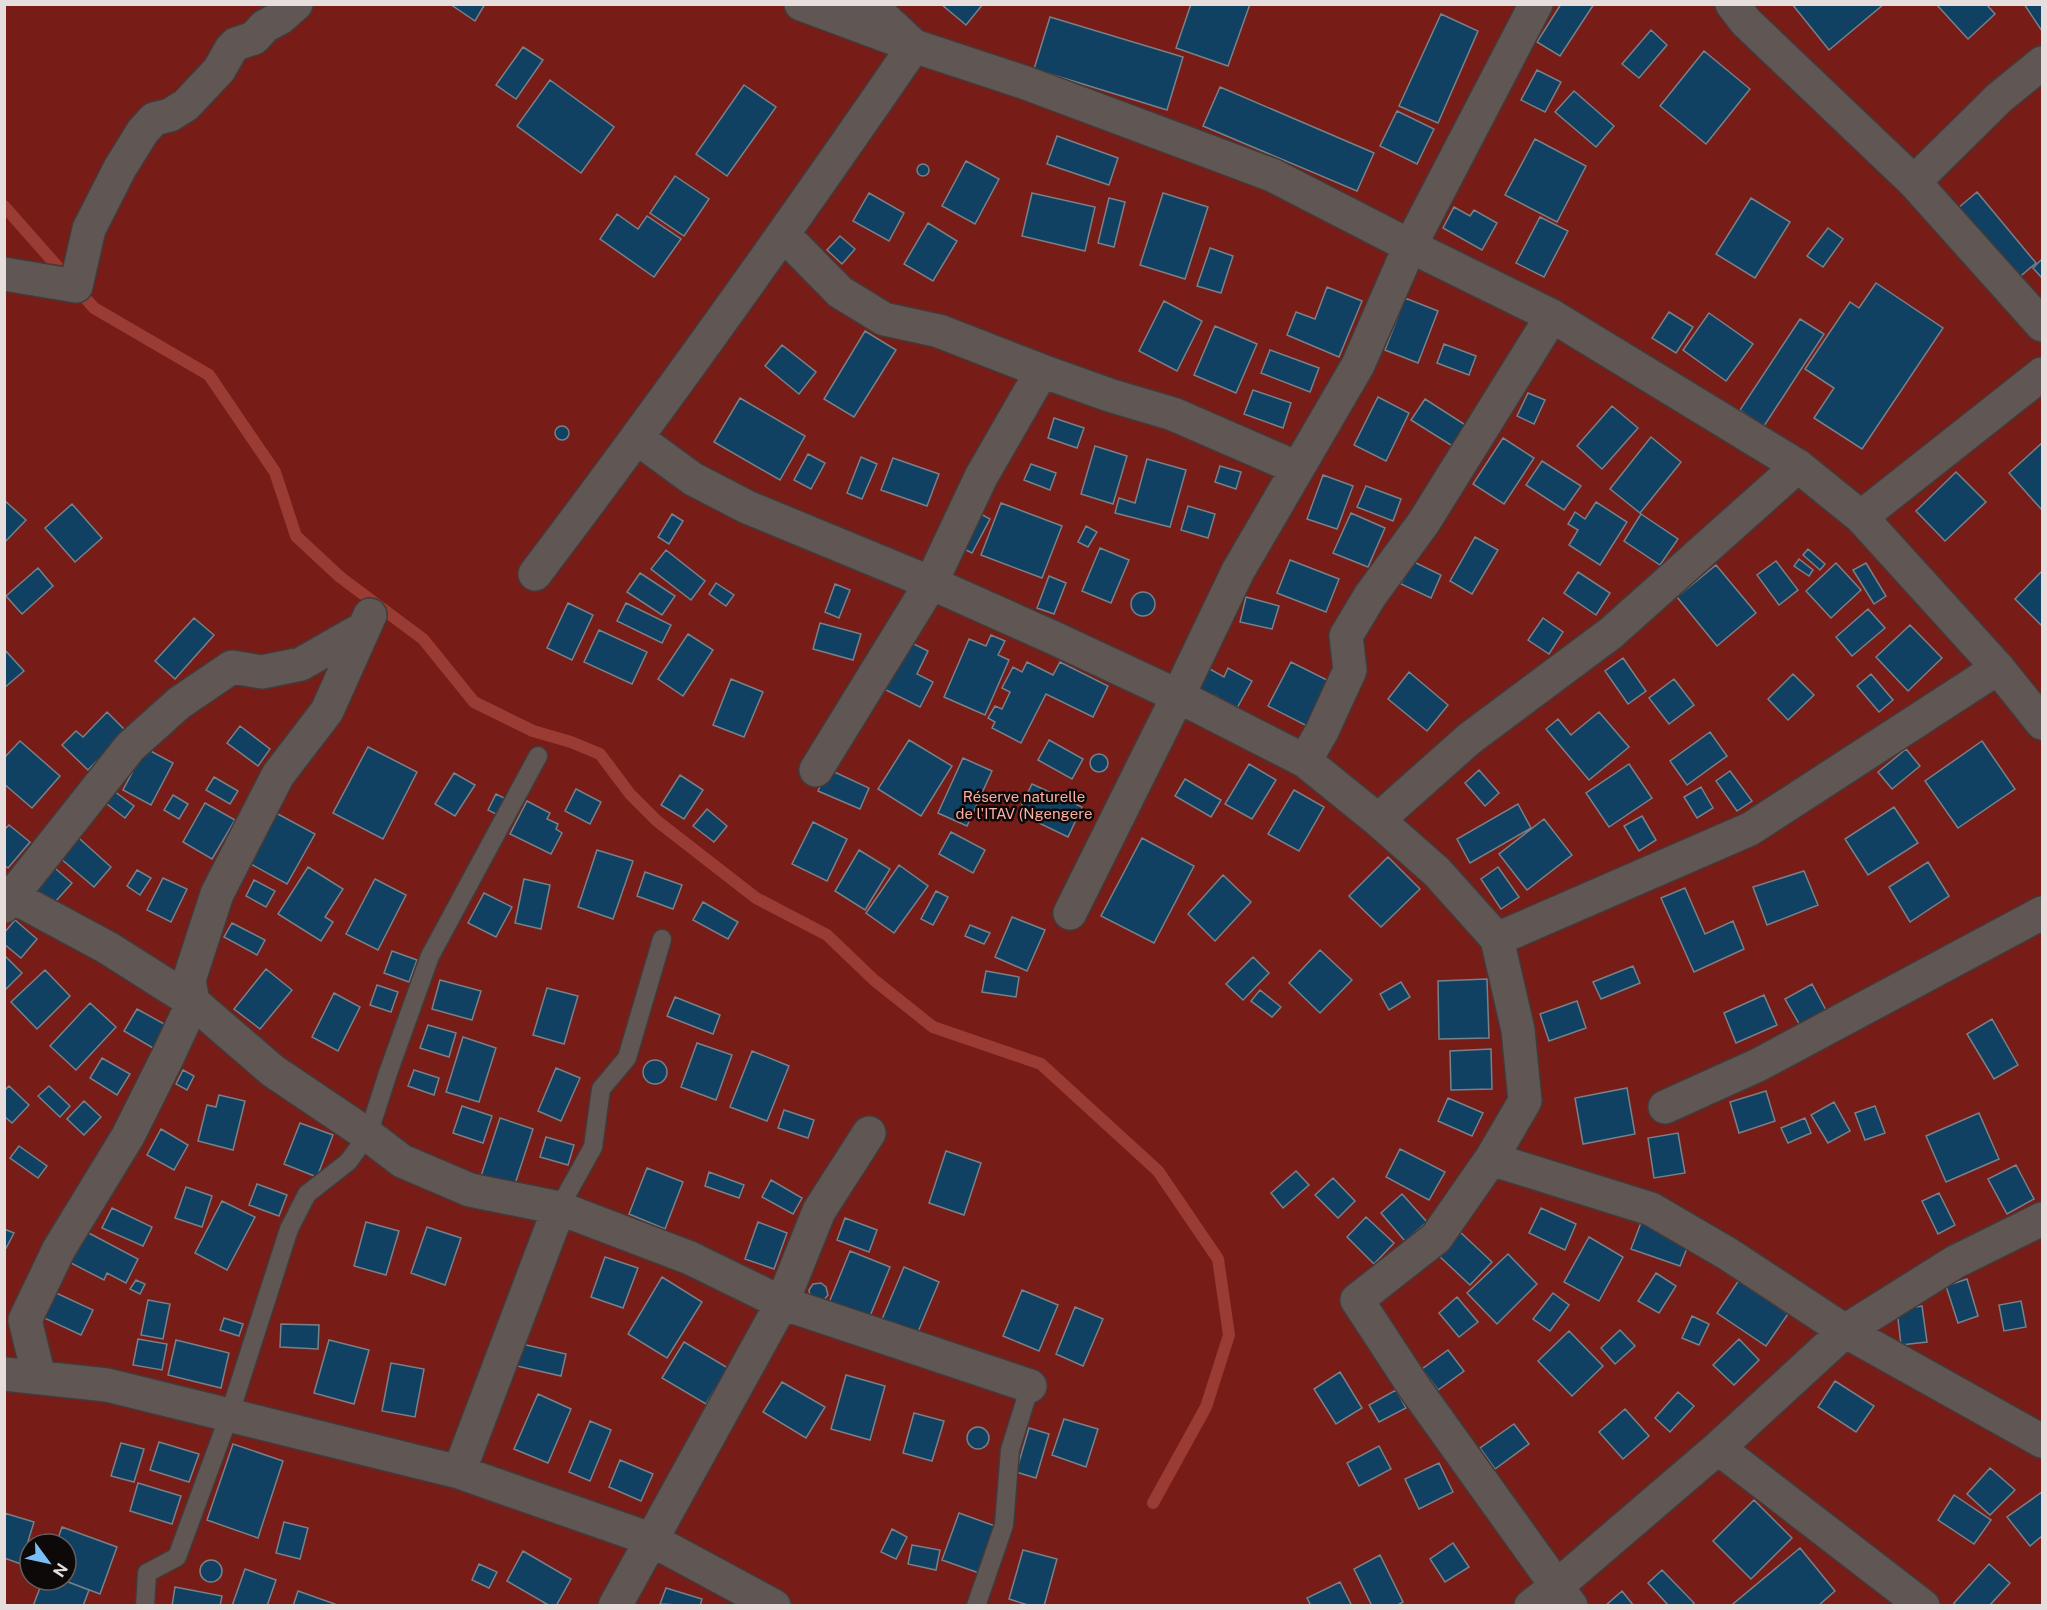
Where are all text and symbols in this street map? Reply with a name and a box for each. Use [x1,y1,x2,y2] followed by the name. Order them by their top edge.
[956,788,1092,822] park label: Réserve naturelle de l'ITAV (Ngengere
[18,1532,78,1592] north arrow
[49,1559,72,1580] text: N

